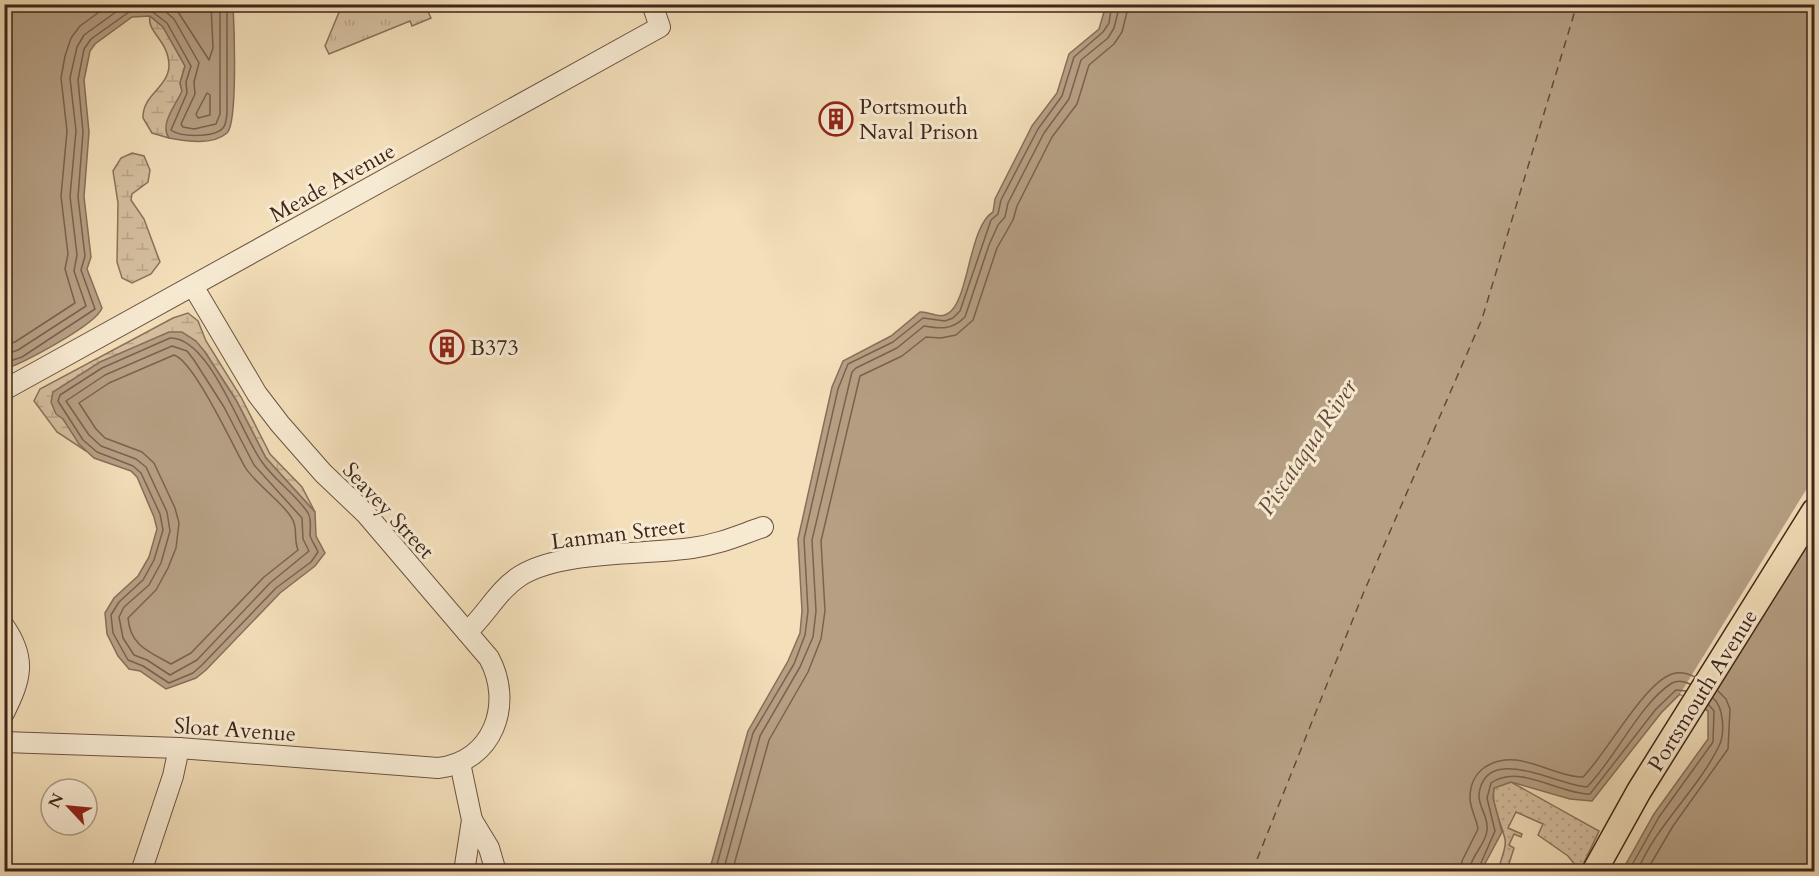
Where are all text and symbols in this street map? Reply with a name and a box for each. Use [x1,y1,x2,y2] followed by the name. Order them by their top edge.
[859,92,979,147] place label: Portsmouth Naval Prison
[818,101,854,137] building icon: Portsmouth Naval Prison
[264,136,401,230] street label: Meade Avenue
[429,329,465,365] building icon: B373
[470,333,519,363] place label: B373
[1250,372,1366,522] water label: Piscataqua River
[336,456,441,566] street label: Seavey Street
[549,511,687,557] street label: Lanman Street
[1641,604,1765,777] street label: Portsmouth Avenue
[173,711,297,749] street label: Sloat Avenue
[39,777,99,837] north arrow
[43,790,69,812] text: N

